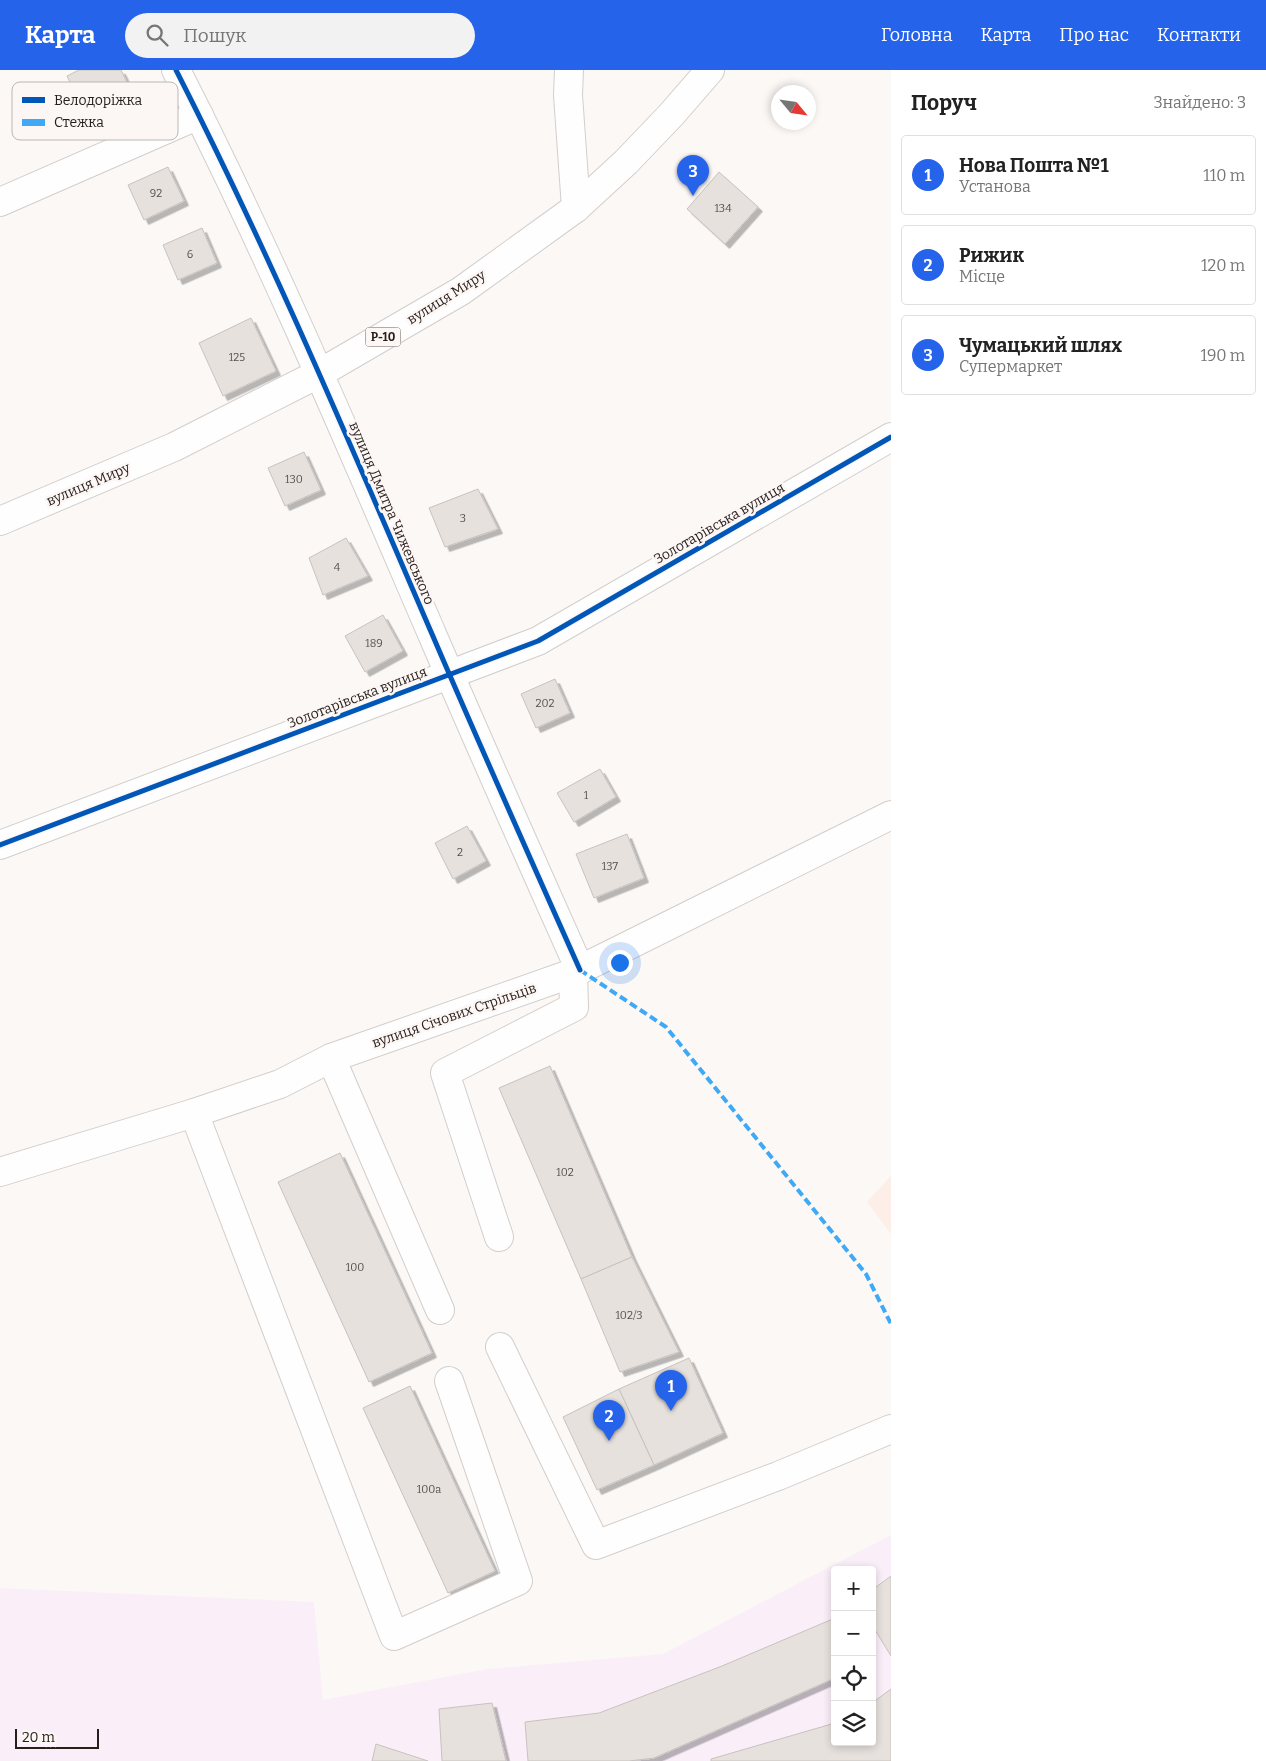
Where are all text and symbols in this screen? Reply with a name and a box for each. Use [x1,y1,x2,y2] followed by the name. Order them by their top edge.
[125,13,475,58] search box
[25,21,95,49] text: Карта
[143,21,171,49] icon: search
[183,24,247,47] text: Пошук
[881,24,953,46] text: Головна
[981,24,1031,46] text: Карта
[1059,24,1129,46] text: Про нас
[1157,24,1241,46] text: Контакти
[12,82,178,140] legend
[771,85,816,130] north arrow
[911,90,977,116] text: Поруч
[54,92,142,109] text: Велодоріжка
[1153,93,1246,112] text: Знайдено: 3
[54,114,104,131] text: Стежка
[959,154,1109,177] text: Нова Пошта №1
[677,155,709,196] pin: 3
[925,166,931,185] text: 1
[1203,166,1245,185] text: 110 m
[959,177,1031,196] text: Установа
[150,187,162,200] house number: 92
[714,202,732,215] house number: 134
[959,244,1024,267] text: Рижик
[187,248,193,261] house number: 6
[923,256,933,275] text: 2
[1201,256,1245,275] text: 120 m
[404,266,489,328] street label: вулиця Миру
[959,267,1005,286] text: Місце
[366,328,400,346] road number: Р-10
[959,334,1122,357] text: Чумацький шлях
[923,346,933,365] text: 3
[1200,346,1245,365] text: 190 m
[229,351,245,364] house number: 125
[959,357,1062,376] text: Супермаркет
[345,419,438,607] street label: вулиця Дмитра Чижевського
[44,459,133,510] street label: вулиця Миру
[285,473,303,486] house number: 130
[651,479,788,568] street label: Золотарівська вулиця
[460,512,466,525] house number: 3
[334,561,341,574] house number: 4
[365,637,383,650] house number: 189
[285,663,430,732] street label: Золотарівська вулиця
[535,697,555,710] house number: 202
[584,789,589,802] house number: 1
[457,846,463,859] house number: 2
[602,860,619,873] house number: 137
[607,950,633,976] your location
[370,979,539,1052] street label: вулиця Січових Стрільців
[556,1166,574,1179] house number: 102
[346,1261,364,1274] house number: 100
[615,1309,643,1322] house number: 102/3
[655,1370,687,1411] pin: 1
[593,1400,625,1441] pin: 2
[417,1483,441,1496] house number: 100а
[831,1566,876,1746] map controls
[831,1566,876,1611] button: +
[831,1611,876,1656] button: −
[831,1656,876,1701] button: locate
[831,1701,876,1746] button: layers
[15,1726,99,1749] scale bar
[22,1729,55,1746] text: 20 m

